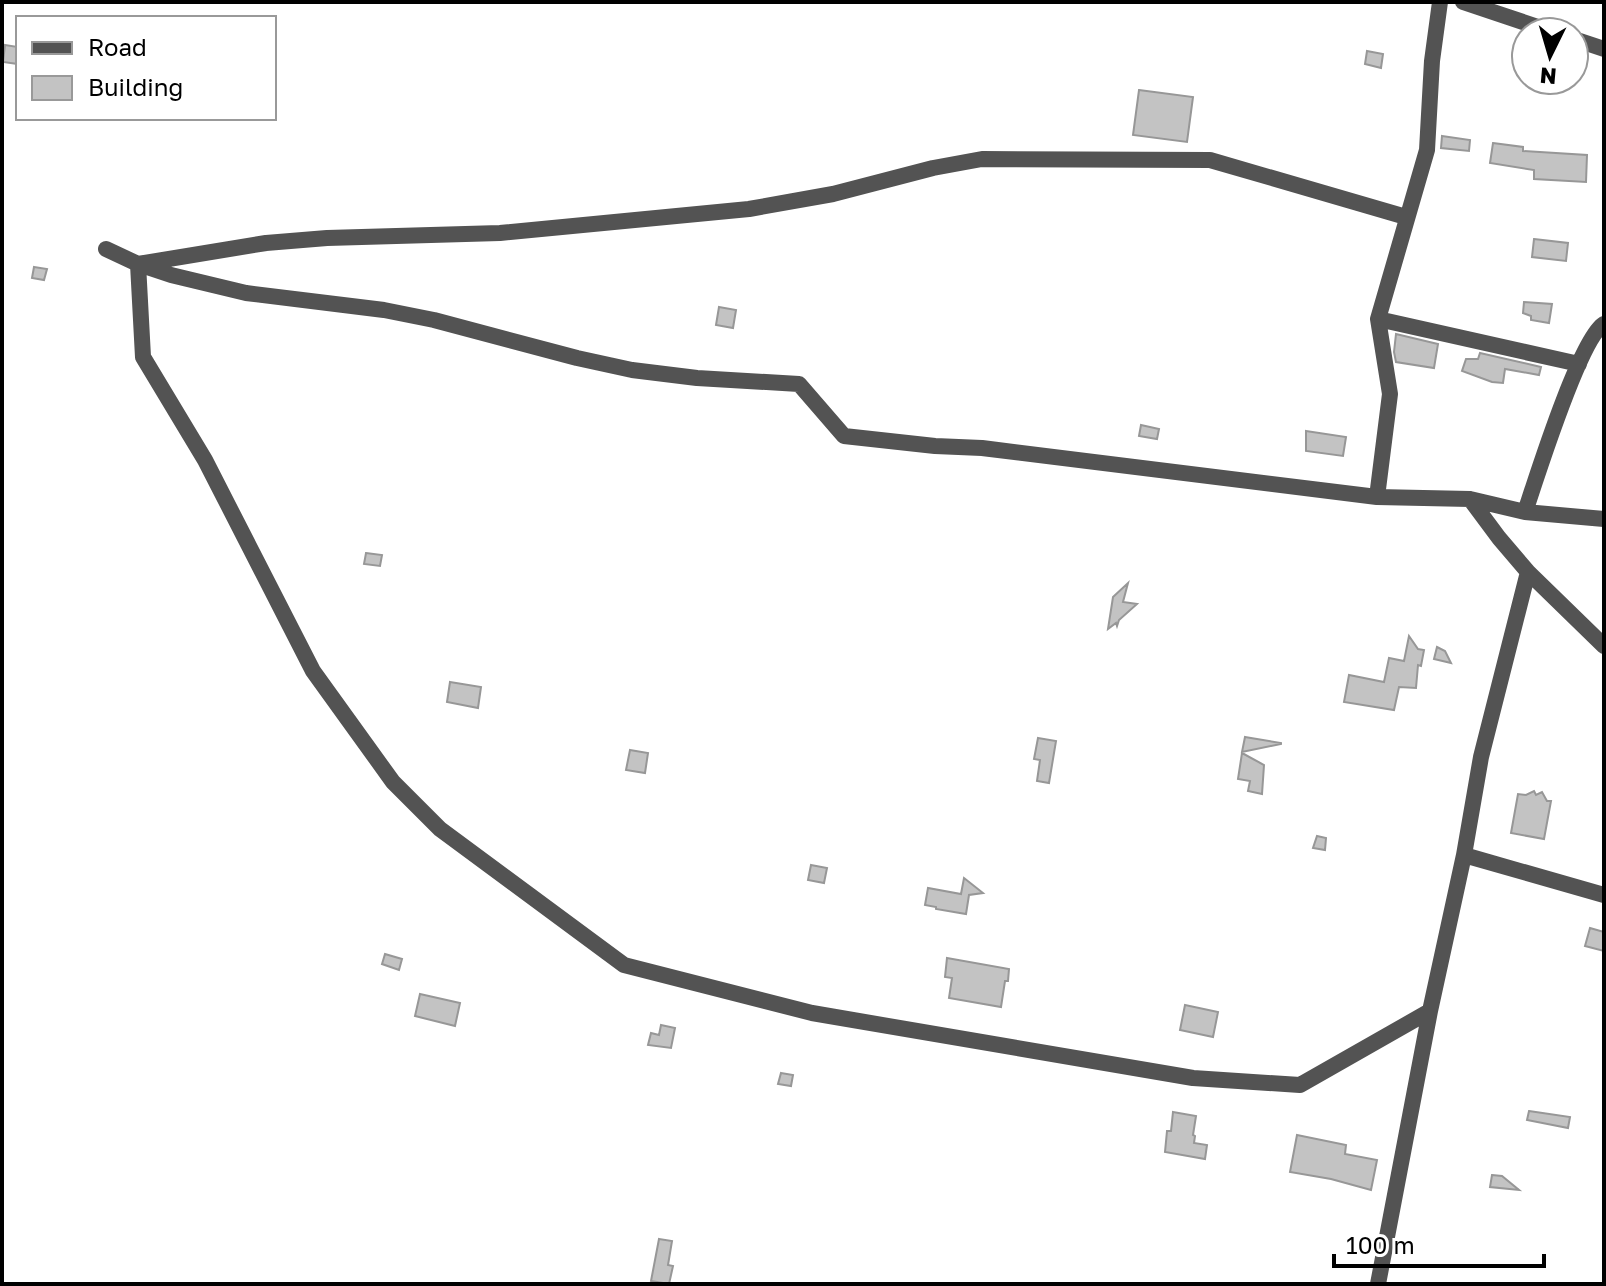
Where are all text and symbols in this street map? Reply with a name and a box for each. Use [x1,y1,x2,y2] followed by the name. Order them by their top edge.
[16,16,276,120] legend
[1510,16,1590,96] north arrow
[88,32,147,61] text: Road
[1539,62,1558,91] text: N
[88,72,183,101] text: Building
[1334,1218,1544,1268] scale bar
[1346,1230,1415,1259] text: 100 m

